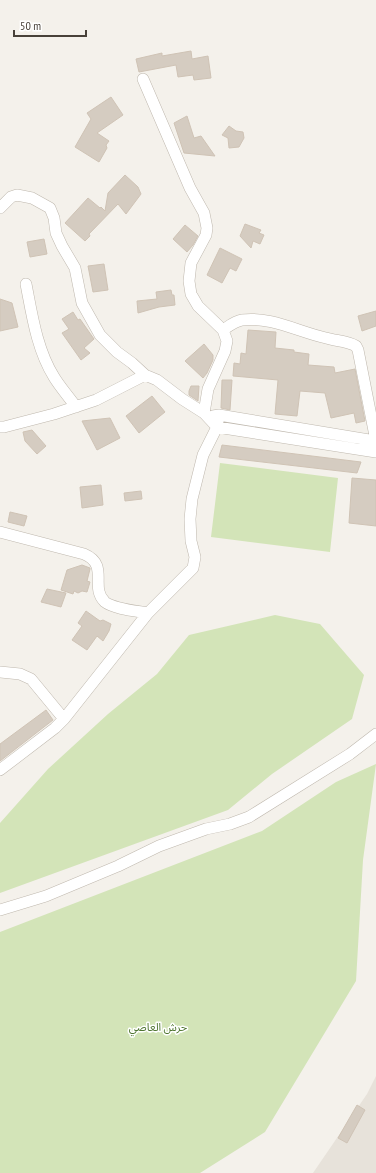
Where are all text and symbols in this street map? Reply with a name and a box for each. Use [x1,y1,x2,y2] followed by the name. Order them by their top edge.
[14,12,86,38] scale bar
[20,18,41,33] text: 50 m
[129,1020,188,1037] park label: حرش العاصي

